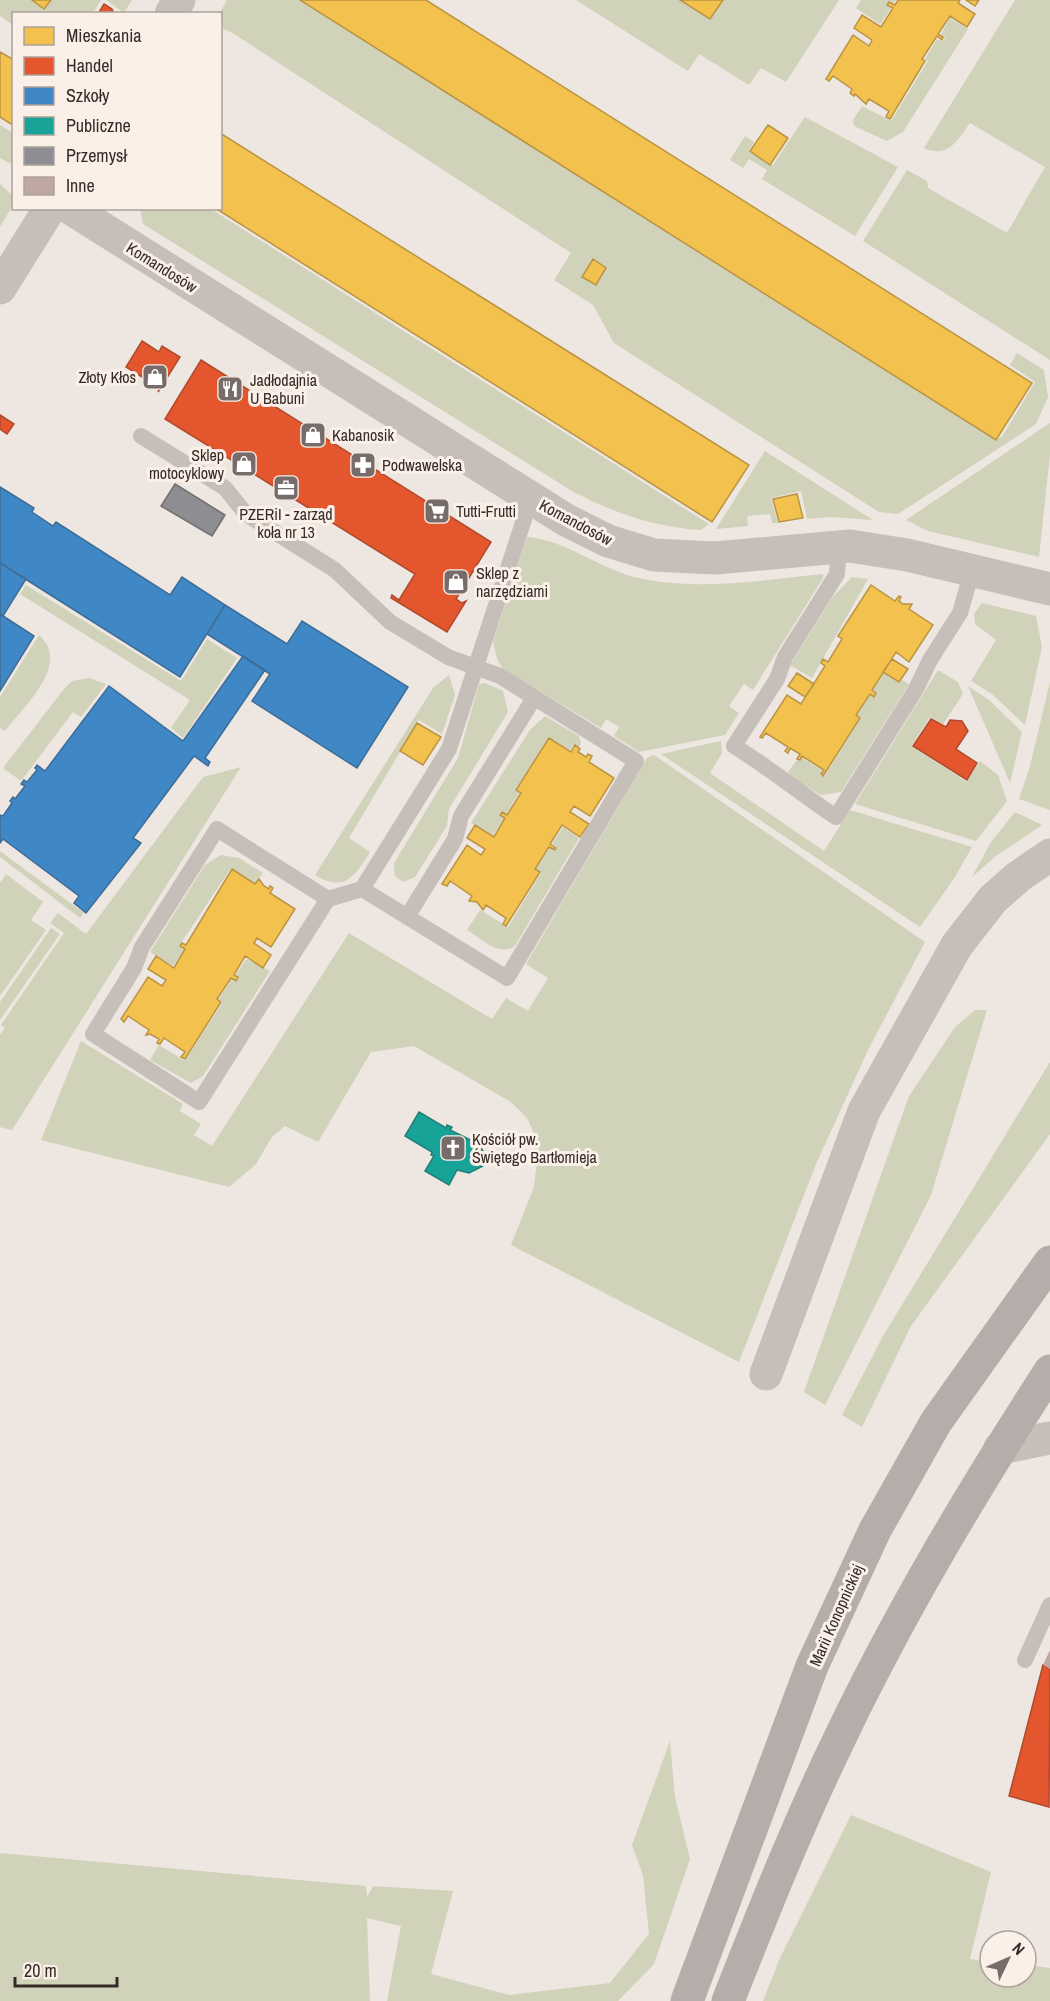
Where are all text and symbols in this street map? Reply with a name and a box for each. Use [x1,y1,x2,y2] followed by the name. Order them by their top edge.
[12,12,222,210] legend
[66,23,141,48] text: Mieszkania
[66,53,113,78] text: Handel
[66,83,110,108] text: Szkoły
[66,113,131,138] text: Publiczne
[66,143,127,168] text: Przemysł
[66,173,95,198] text: Inne
[122,237,202,298] street label: Komandosów
[140,362,170,392] shop icon: Złoty Kłos
[78,366,136,388] place label: Złoty Kłos
[250,369,318,409] place label: Jadłodajnia U Babuni
[215,374,245,404] restaurant icon: Jadłodajnia U Babuni
[298,420,328,450] shop icon: Kabanosik
[332,424,394,446] place label: Kabanosik
[149,444,224,484] place label: Sklep motocyklowy
[229,449,259,479] shop icon: Sklep motocyklowy
[348,450,378,480] pharmacy icon: Podwawelska
[382,454,463,476] place label: Podwawelska
[271,473,301,503] office icon: PZERiI - zarząd koła nr 13
[536,494,617,551] street label: Komandosów
[422,496,452,526] supermarket icon: Tutti-Frutti
[456,500,516,522] place label: Tutti-Frutti
[239,503,333,543] place label: PZERiI - zarząd koła nr 13
[476,562,548,602] place label: Sklep z narzędziami
[441,567,471,597] shop icon: Sklep z narzędziami
[472,1128,597,1168] place label: Kościół pw. Świętego Bartłomieja
[438,1133,468,1163] church icon: Kościół pw. Świętego Bartłomieja
[804,1560,868,1669] street label: Marii Konopnickiej
[978,1929,1038,1989] north arrow
[1008,1938,1030,1960] text: N
[15,1950,117,1988] scale bar
[24,1958,57,1983] text: 20 m

